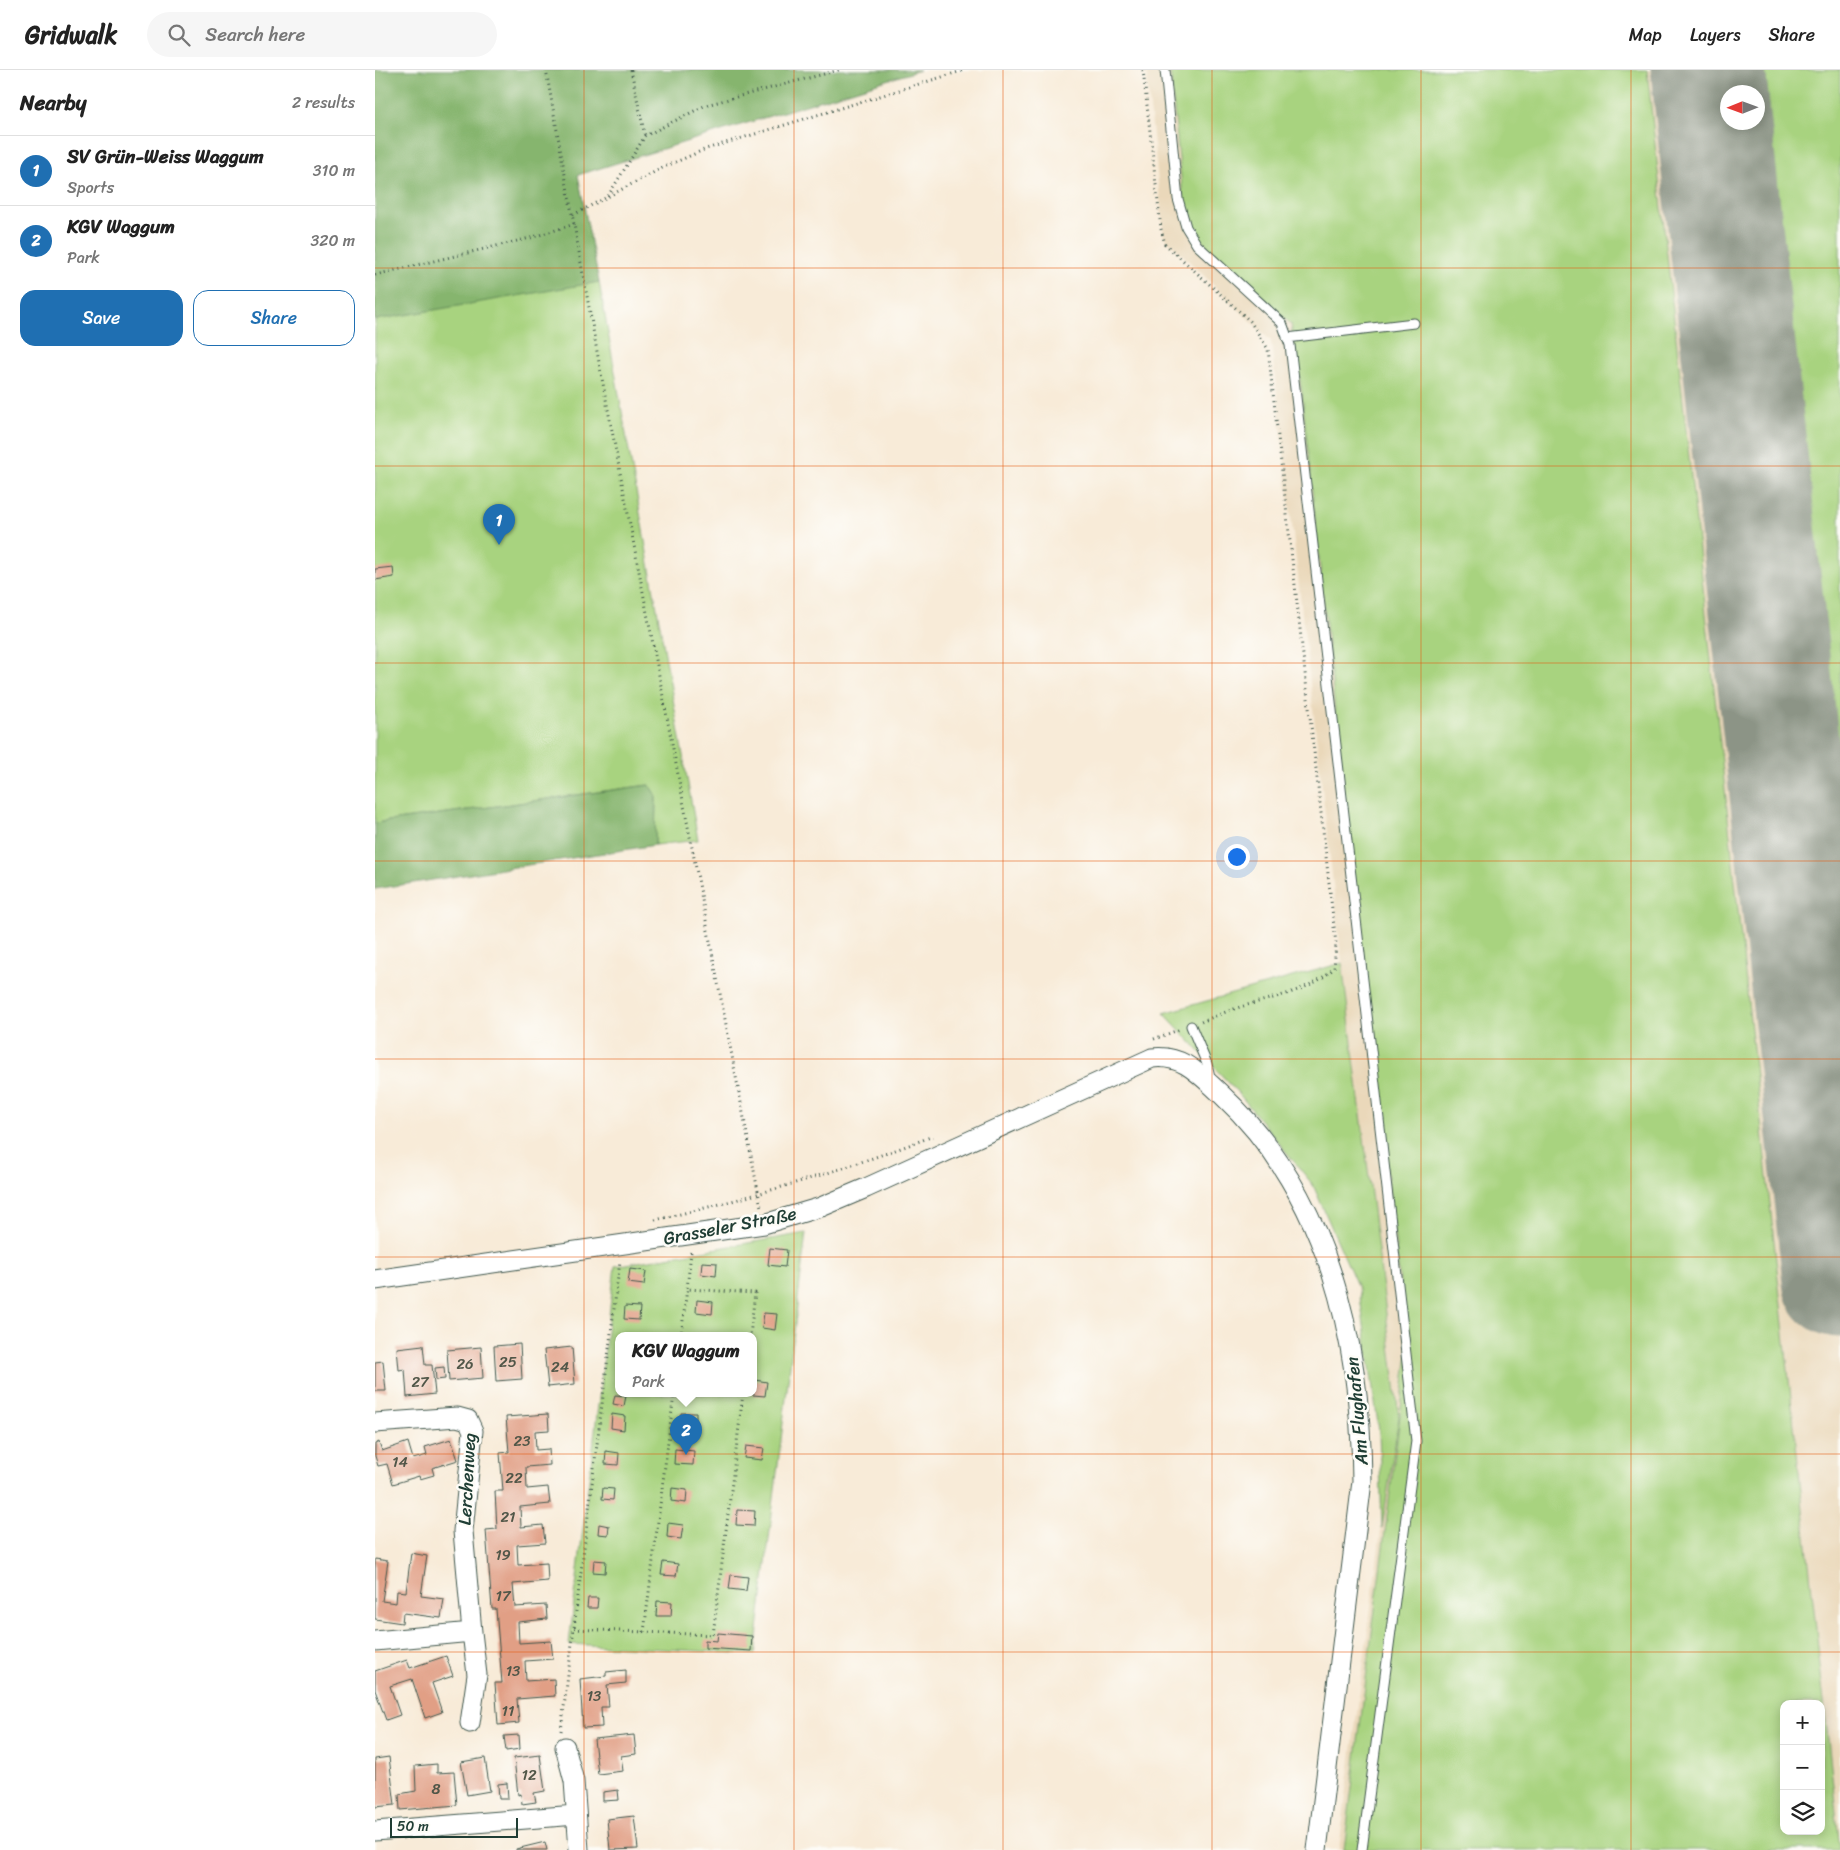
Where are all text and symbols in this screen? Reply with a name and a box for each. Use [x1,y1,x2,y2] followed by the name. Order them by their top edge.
[147,12,497,57] search box
[25,14,117,56] text: Gridwalk
[205,18,305,51] text: Search here
[1629,19,1662,51] text: Map
[1690,19,1741,51] text: Layers
[1769,19,1815,51] text: Share
[165,21,193,49] icon: search
[20,84,86,122] text: Nearby
[1720,85,1765,130] north arrow
[292,88,355,117] text: 2 results
[67,140,264,173] text: SV Grün-Weiss Waggum
[33,156,39,185] text: 1
[313,156,355,185] text: 310 m
[67,173,114,202] text: Sports
[67,210,175,243] text: KGV Waggum
[31,226,41,255] text: 2
[310,226,355,255] text: 320 m
[67,243,100,272] text: Park
[20,290,183,346] button: Save
[193,290,355,346] button: Share
[483,504,515,545] pin: 1
[1224,844,1250,870] your location
[661,1197,799,1255] street label: Grasseler Straße
[615,1332,757,1397] popup
[632,1334,740,1367] text: KGV Waggum
[499,1349,517,1375] house number: 25
[456,1351,474,1377] house number: 26
[551,1354,569,1380] house number: 24
[1336,1355,1378,1468] street label: Am Flughafen
[632,1367,665,1396] text: Park
[411,1369,430,1395] house number: 27
[670,1414,702,1455] pin: 2
[514,1428,530,1454] house number: 23
[449,1432,485,1526] street label: Lerchenweg
[392,1449,408,1475] house number: 14
[505,1465,523,1491] house number: 22
[500,1504,516,1530] house number: 21
[495,1542,511,1568] house number: 19
[495,1583,512,1609] house number: 17
[506,1658,520,1684] house number: 13
[587,1683,601,1709] house number: 13
[502,1698,514,1724] house number: 11
[1780,1700,1825,1835] map controls
[1780,1700,1825,1745] button: +
[1780,1745,1825,1790] button: −
[521,1762,537,1788] house number: 12
[431,1776,441,1802] house number: 8
[1780,1790,1825,1835] button: layers
[397,1814,429,1839] text: 50 m
[390,1815,517,1838] scale bar

